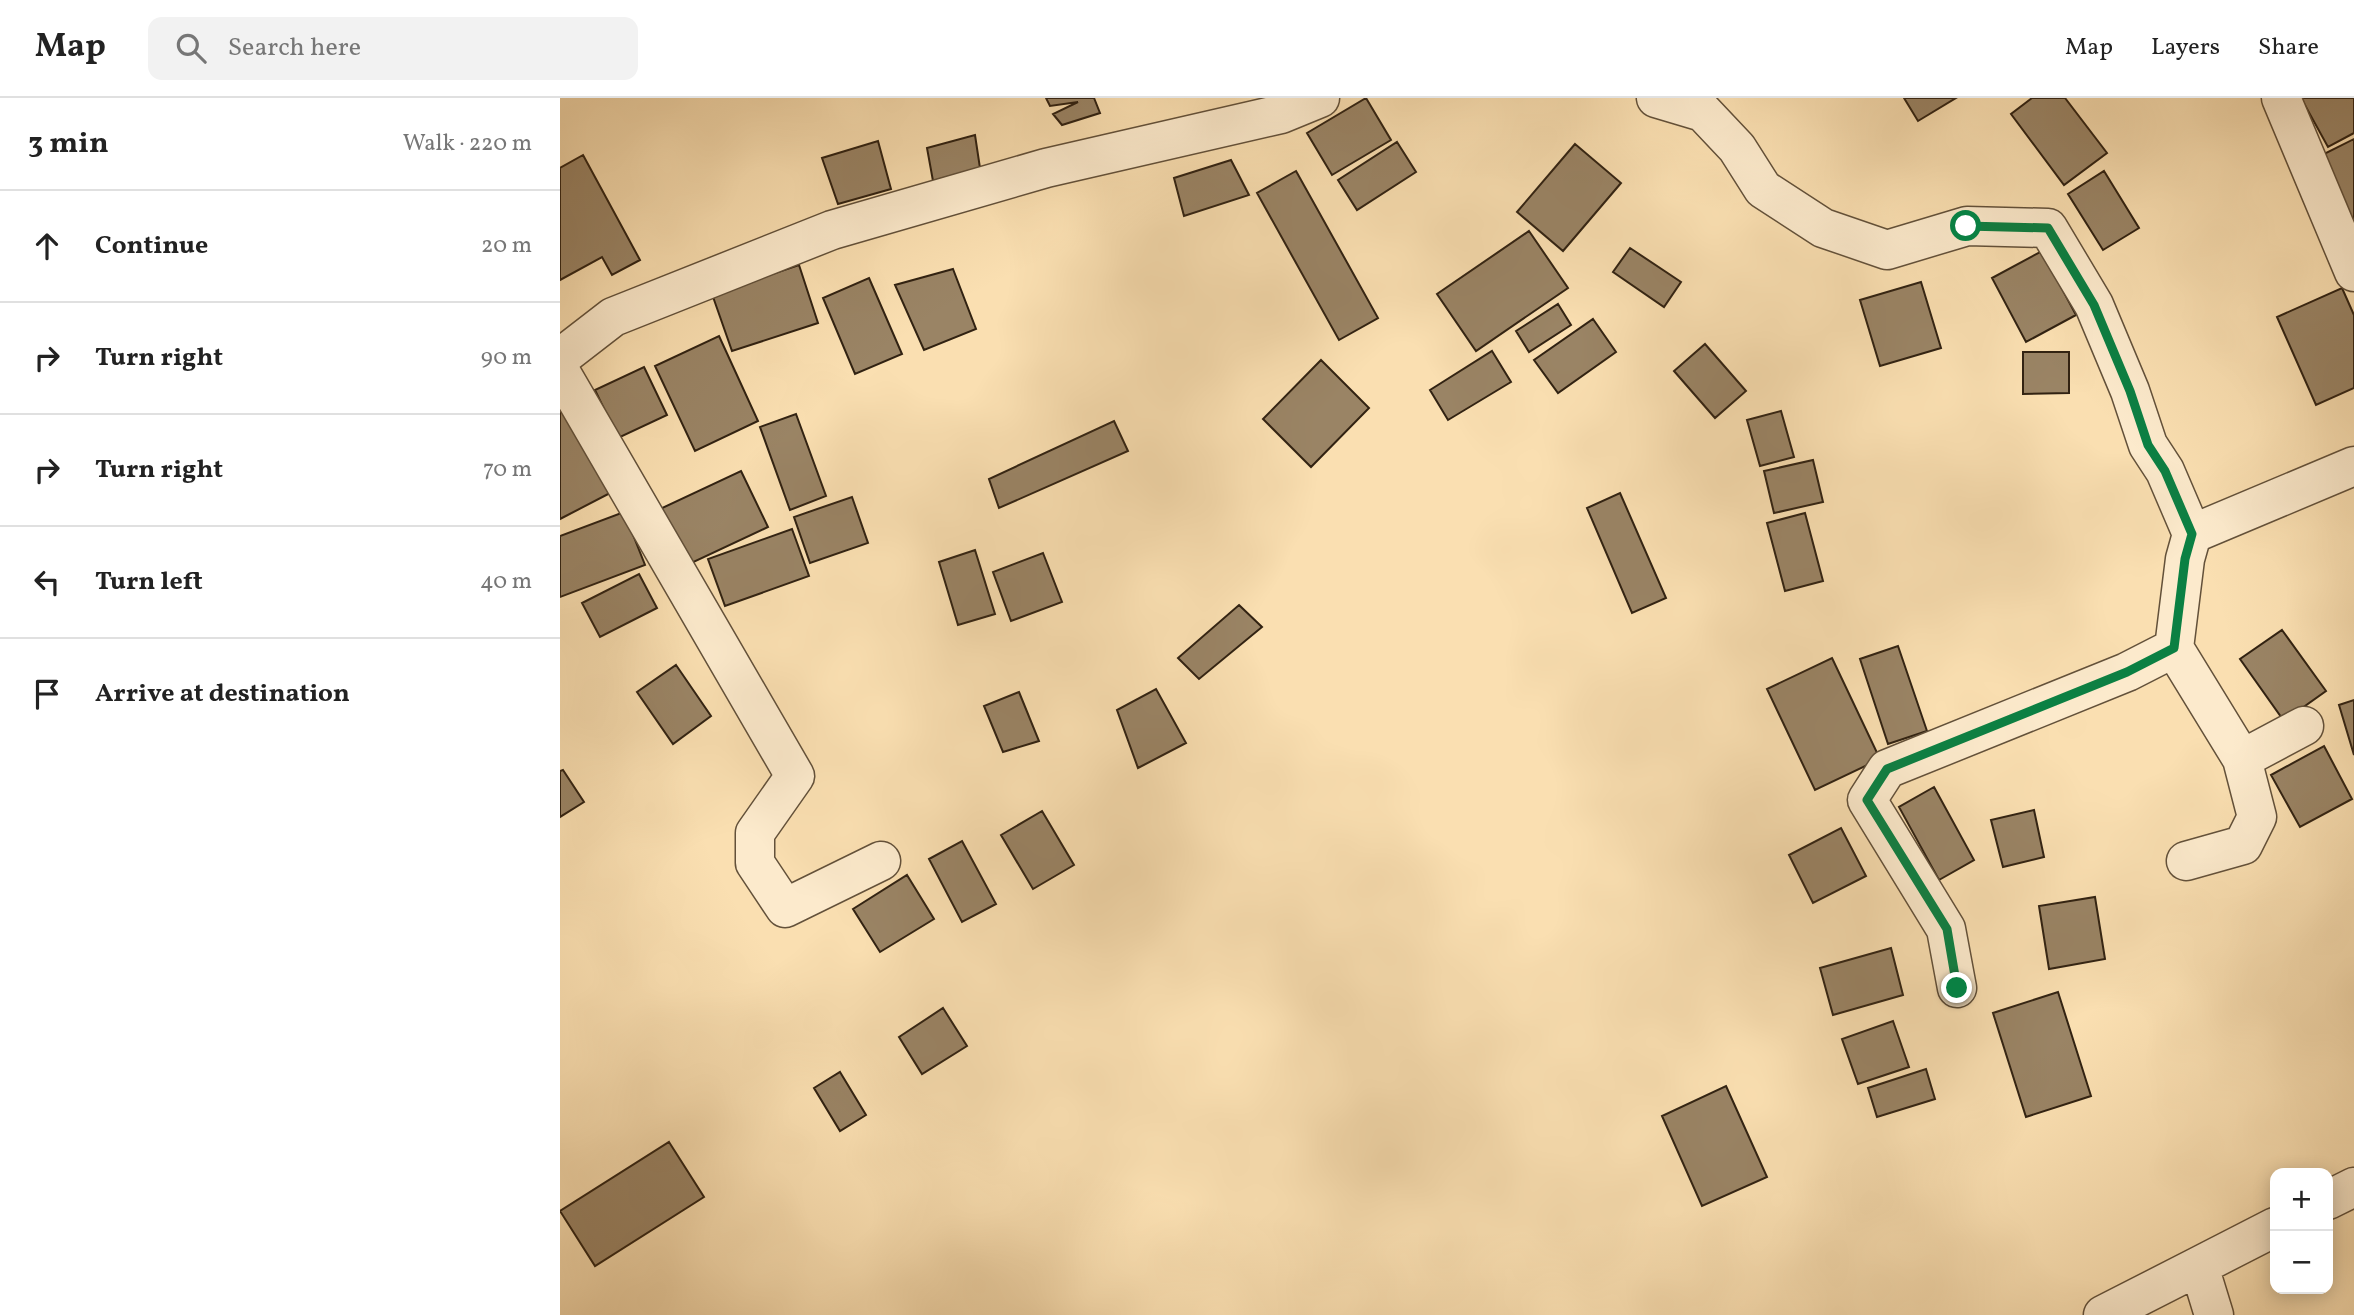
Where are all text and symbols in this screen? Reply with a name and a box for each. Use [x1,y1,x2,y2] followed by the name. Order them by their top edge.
[148,17,638,80] search box
[35,25,106,71] text: Map
[172,29,210,67] icon: search
[228,30,361,66] text: Search here
[2065,31,2113,65] text: Map
[2151,31,2220,65] text: Layers
[2258,31,2319,65] text: Share
[28,123,109,165] text: 3 min
[403,128,532,160] text: Walk · 220 m
[1950,210,1981,241] route start
[28,227,66,265] icon: ahead
[95,228,208,264] text: Continue
[481,230,532,262] text: 20 m
[28,339,66,377] icon: right
[95,340,223,376] text: Turn right
[481,342,532,374] text: 90 m
[28,451,66,489] icon: right
[95,452,223,488] text: Turn right
[483,454,532,486] text: 70 m
[28,563,66,601] icon: left
[95,564,203,600] text: Turn left
[480,566,532,598] text: 40 m
[28,675,66,713] icon: arrive
[95,676,350,712] text: Arrive at destination
[1941,972,1972,1003] route end
[2270,1168,2333,1294] map controls
[2270,1168,2333,1231] button: +
[2270,1231,2333,1294] button: −

